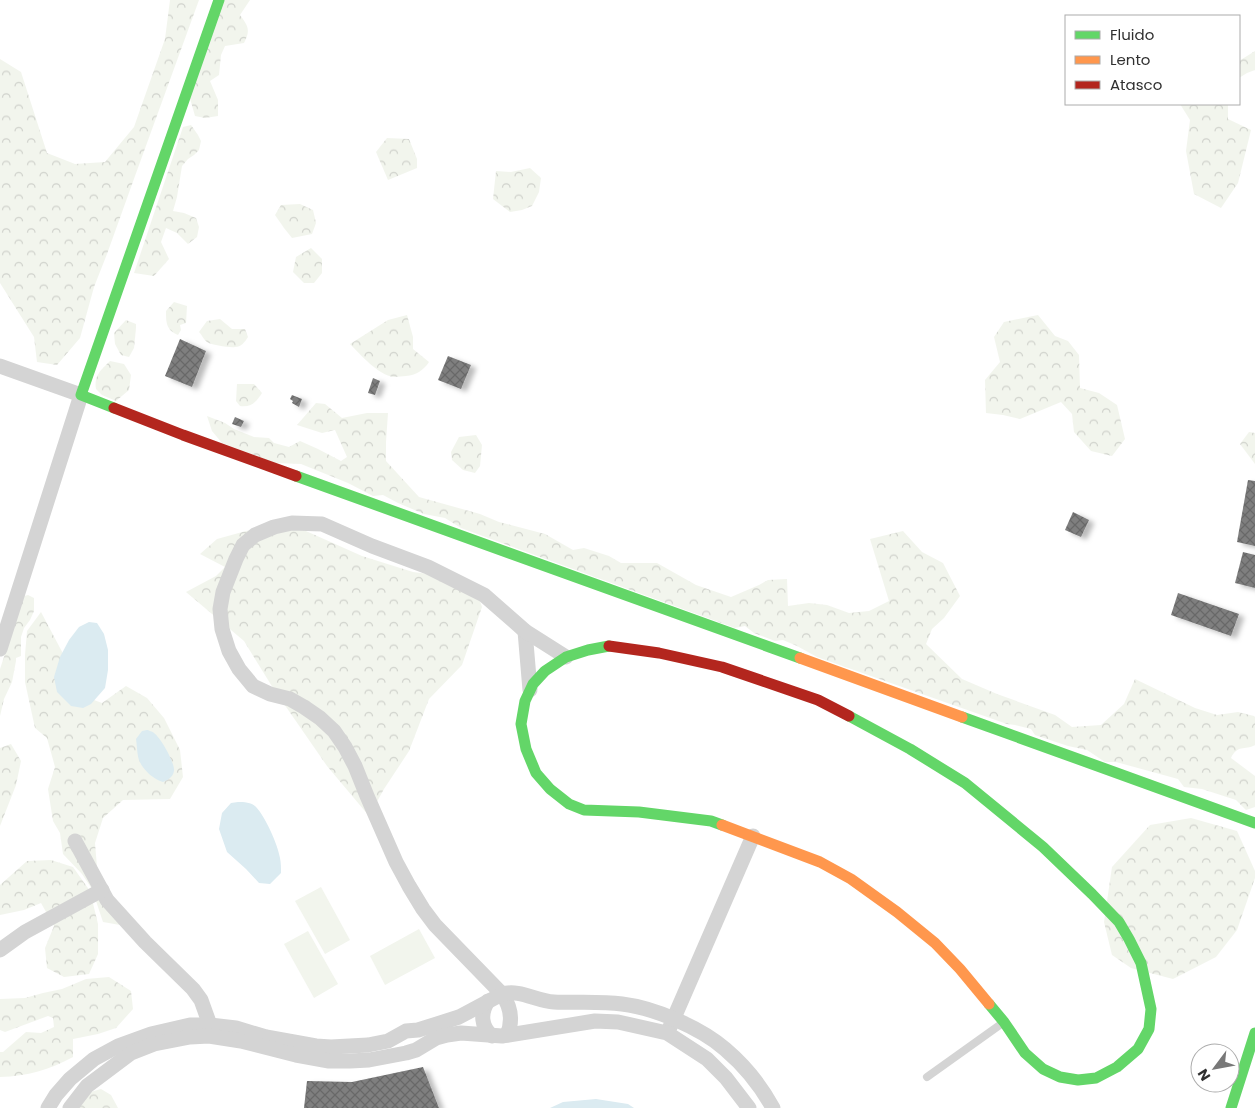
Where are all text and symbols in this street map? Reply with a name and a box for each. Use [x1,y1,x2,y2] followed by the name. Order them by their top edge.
[1065,15,1240,105] legend
[1110,24,1154,45] text: Fluido
[1110,49,1150,70] text: Lento
[1110,74,1162,95] text: Atasco
[1190,1043,1240,1093] north arrow
[1193,1065,1215,1085] text: N

